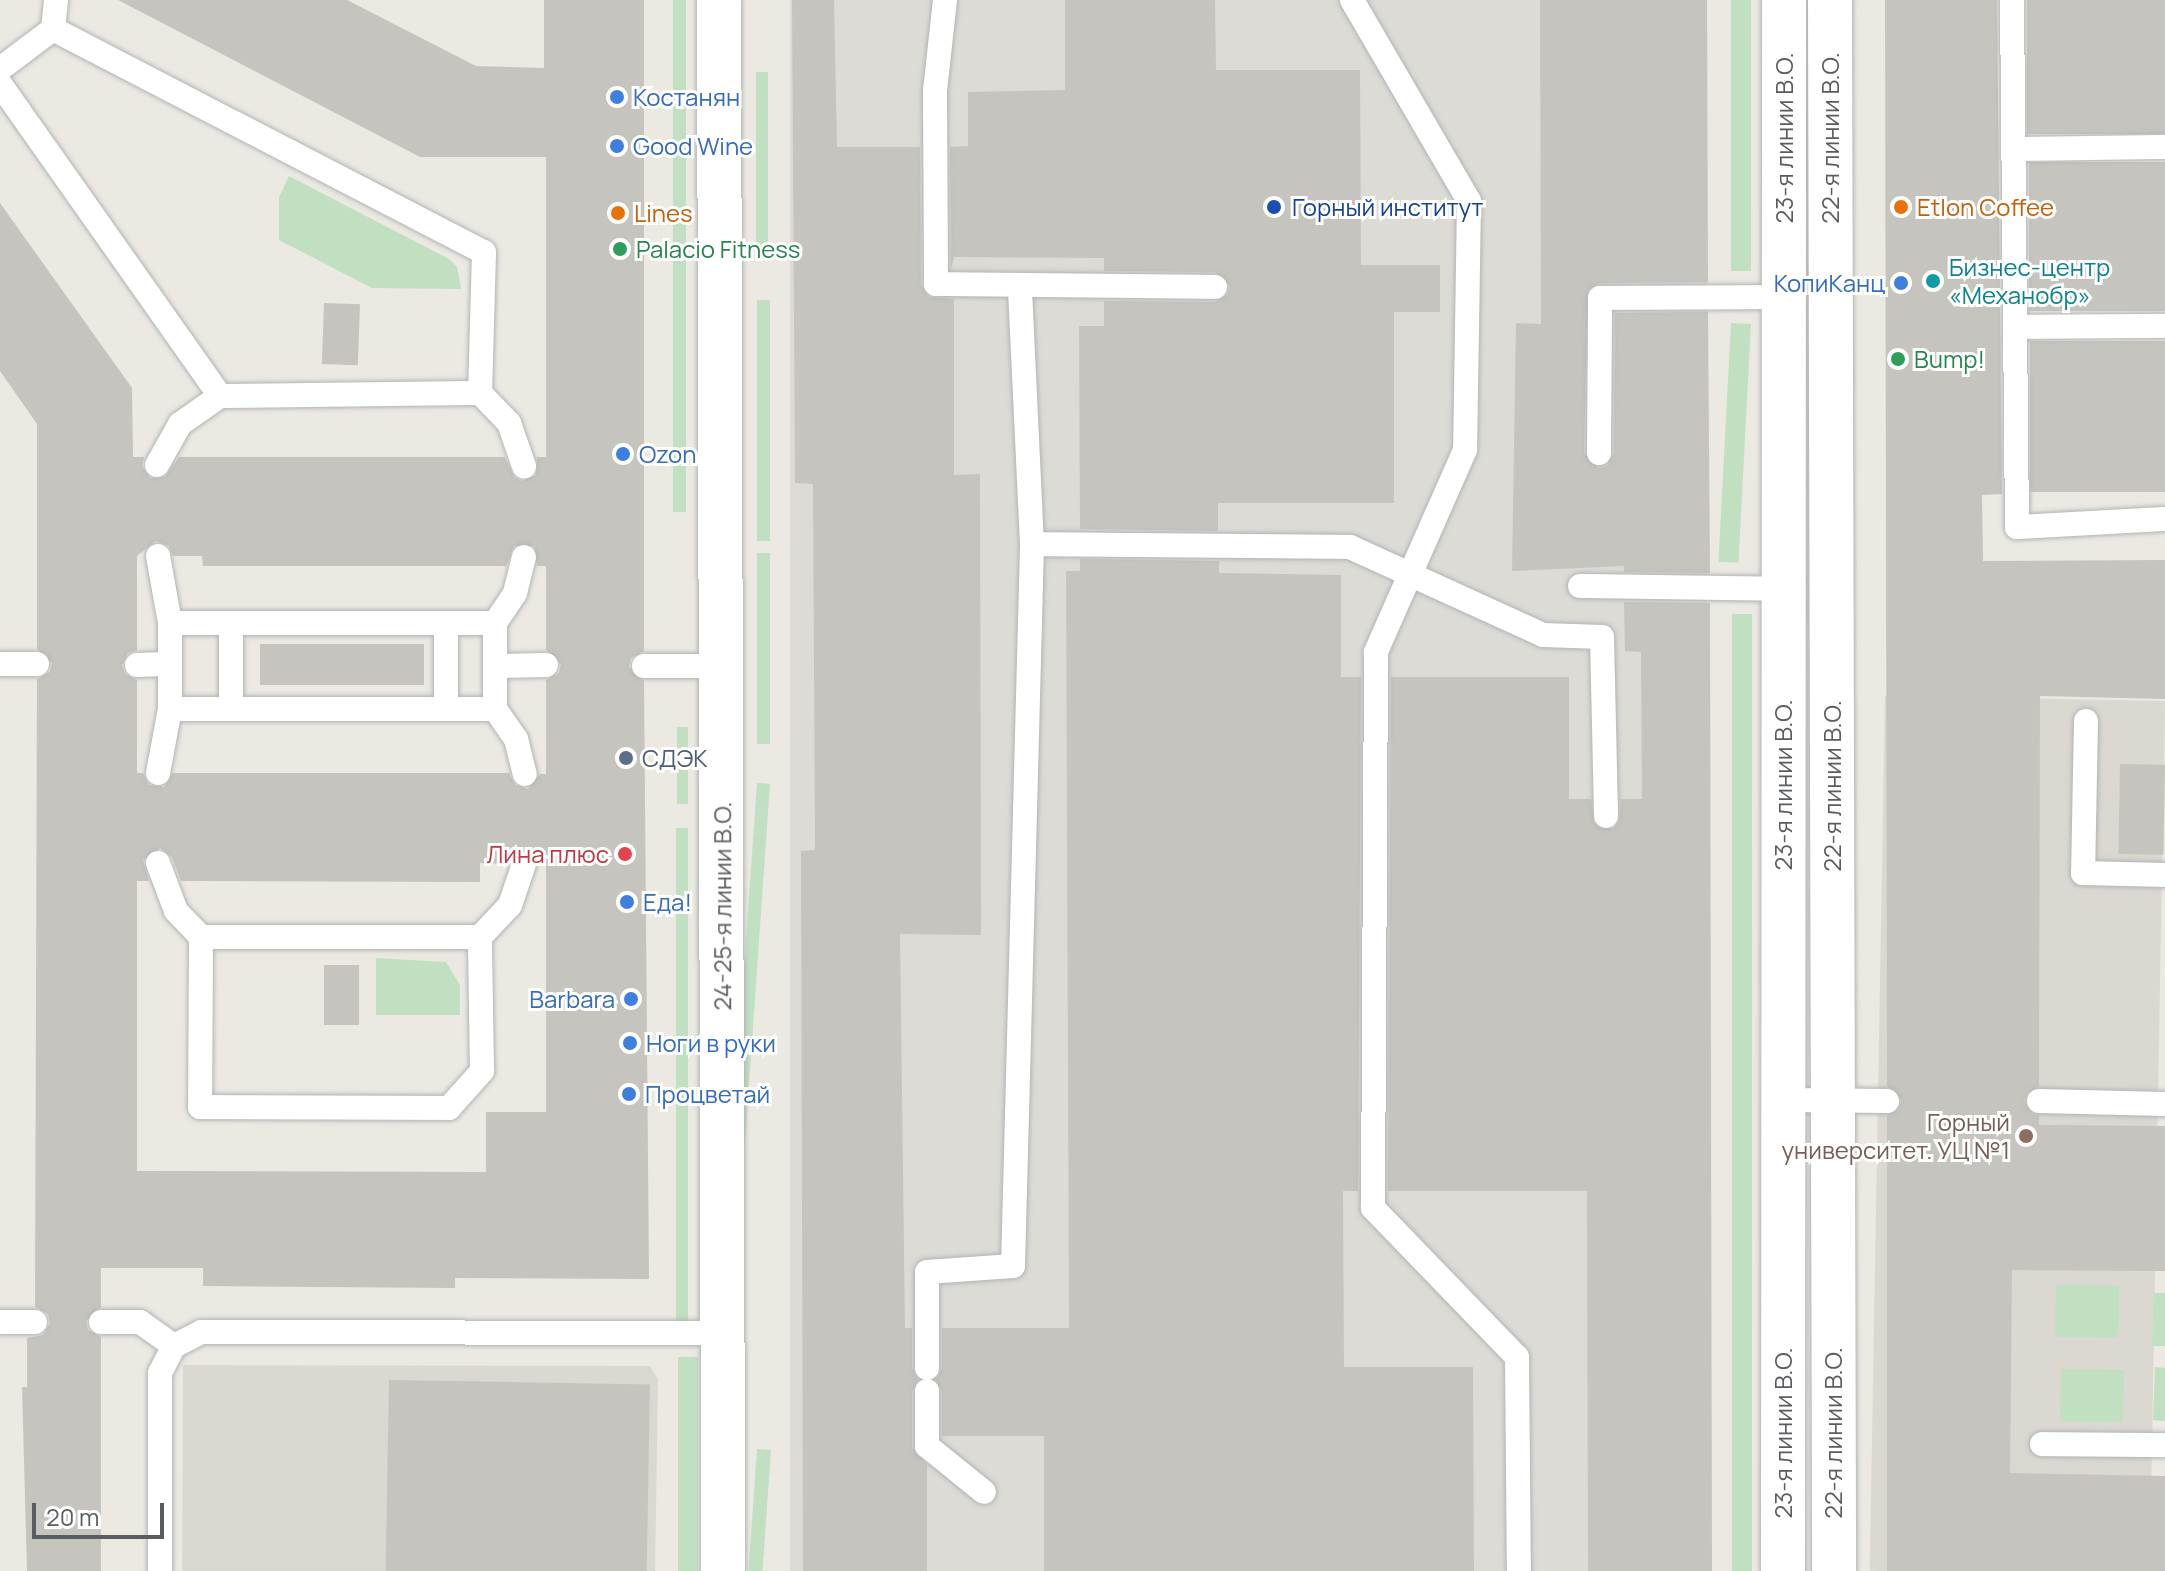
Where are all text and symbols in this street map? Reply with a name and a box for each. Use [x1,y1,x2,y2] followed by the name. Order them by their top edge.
[1770,52,1798,224] street label: 23-я линии В.О.
[1816,52,1844,224] street label: 22-я линии В.О.
[633,83,740,111] place label: Костанян
[608,88,626,106] marker: Костанян
[633,132,753,160] place label: Good Wine
[608,137,626,155] marker: Good Wine
[1292,193,1483,221] place label: Горный институт
[1917,193,2054,221] place label: Etlon Coffee
[1263,196,1285,218] marker: Горный институт
[1892,198,1910,216] marker: Etlon Coffee
[634,199,693,227] place label: Lines
[609,204,627,222] marker: Lines
[636,235,800,263] place label: Palacio Fitness
[611,240,629,258] marker: Palacio Fitness
[1949,253,2110,309] place label: Бизнес-центр «Механобр»
[1774,269,1885,297] place label: КопиКанц
[1924,272,1942,290] marker: Бизнес-центр «Механобр»
[1892,274,1910,292] marker: КопиКанц
[1914,345,1985,373] place label: Bump!
[1889,350,1907,368] marker: Bump!
[639,440,697,468] place label: Ozon
[614,445,632,463] marker: Ozon
[1769,699,1797,871] street label: 23-я линии В.О.
[1818,700,1846,872] street label: 22-я линии В.О.
[642,744,708,772] place label: СДЭК
[617,749,635,767] marker: СДЭК
[708,801,736,1011] street label: 24-25-я линии В.О.
[487,840,609,868] place label: Лина плюс
[616,845,634,863] marker: Лина плюс
[643,888,692,916] place label: Еда!
[618,893,636,911] marker: Еда!
[529,985,615,1013] place label: Barbara
[622,990,640,1008] marker: Barbara
[646,1029,776,1057] place label: Ноги в руки
[621,1034,639,1052] marker: Ноги в руки
[645,1080,770,1108] place label: Процветай
[620,1085,638,1103] marker: Процветай
[1781,1108,2010,1164] place label: Горный университет. УЦ №1
[2017,1127,2035,1145] marker: Горный университет. УЦ №1
[1769,1347,1797,1519] street label: 23-я линии В.О.
[1819,1347,1847,1519] street label: 22-я линии В.О.
[36,1487,168,1537] scale bar
[46,1500,99,1533] text: 20 m

